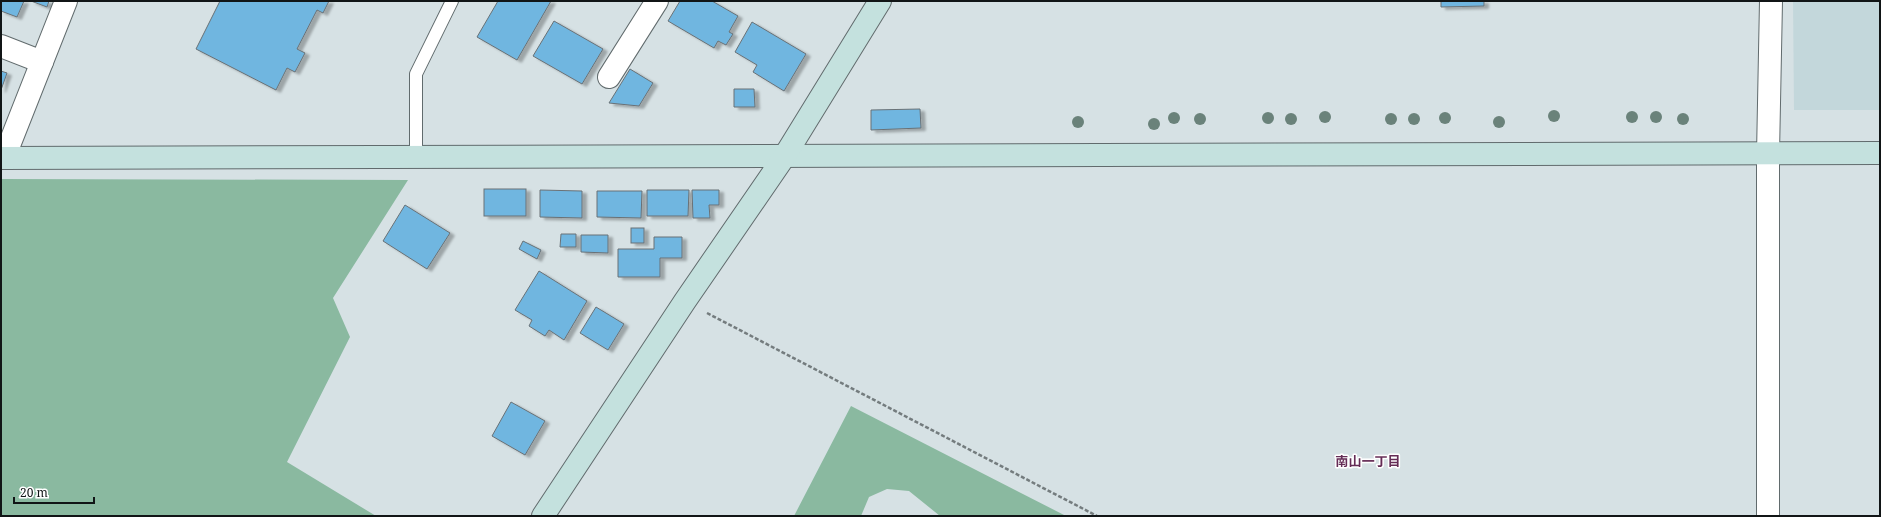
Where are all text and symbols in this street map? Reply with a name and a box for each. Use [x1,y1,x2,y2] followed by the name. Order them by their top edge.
[1335,452,1401,470] district label: 南山一丁目
[14,479,94,505] scale bar
[20,484,48,501] text: 20 m

